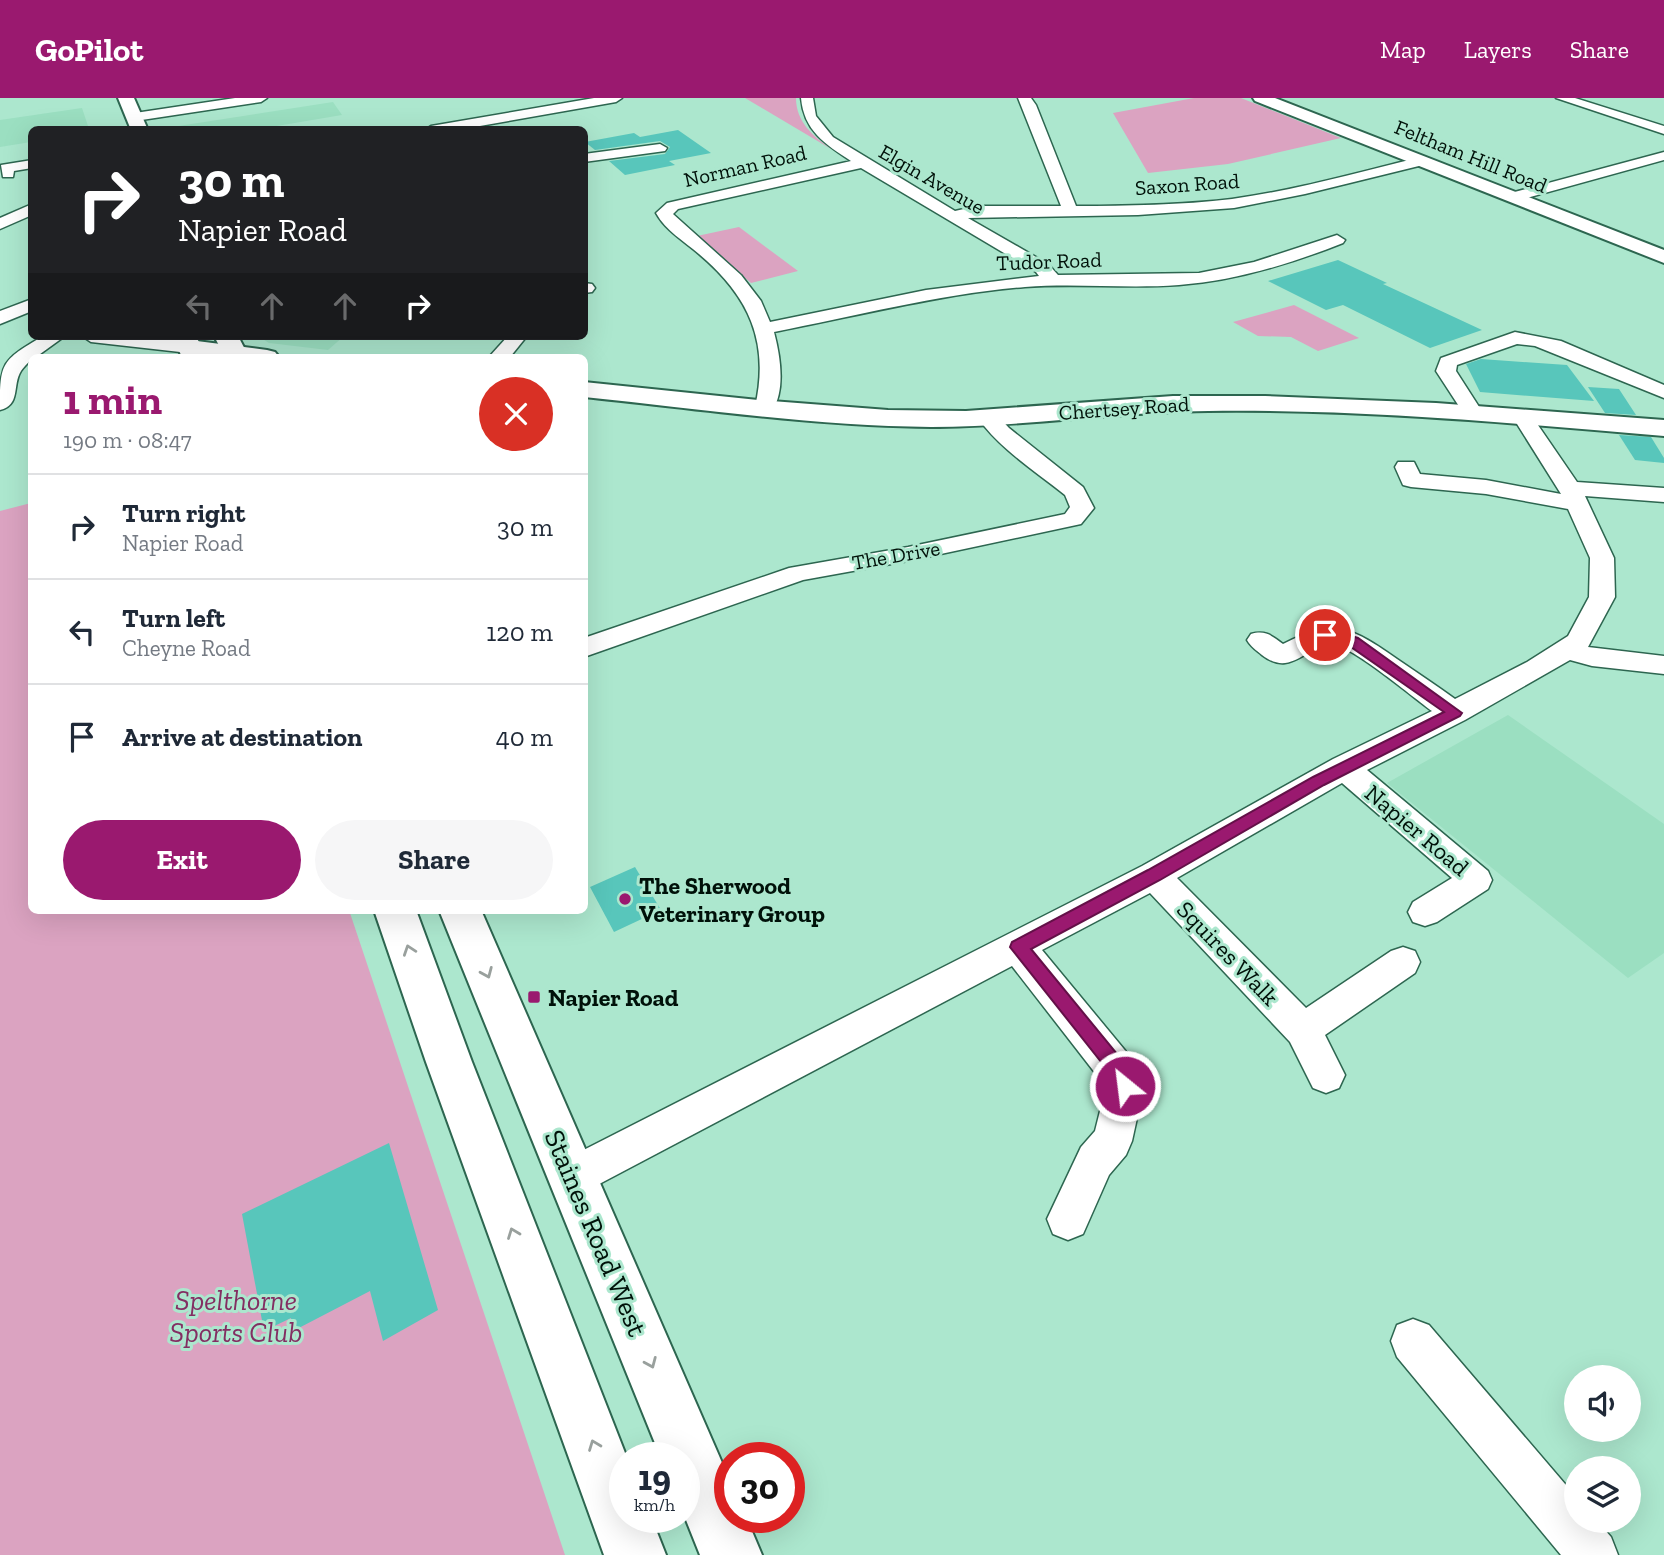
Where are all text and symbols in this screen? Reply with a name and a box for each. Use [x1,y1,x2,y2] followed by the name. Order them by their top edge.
[35,30,143,69] text: GoPilot
[1380,35,1426,64] text: Map
[1464,35,1532,64] text: Layers
[1570,35,1629,64] text: Share
[1391,114,1551,198] street label: Feltham Hill Road
[875,139,989,219] street label: Elgin Avenue
[681,140,809,192] street label: Norman Road
[178,151,284,210] text: 30 m
[63,154,154,245] icon: right
[1134,168,1240,200] street label: Saxon Road
[178,211,347,249] text: Napier Road
[996,247,1103,275] street label: Tudor Road
[180,287,218,325] icon: left
[253,287,291,325] icon: ahead
[326,287,364,325] icon: ahead
[399,287,437,325] icon: right
[63,374,162,425] text: 1 min
[479,377,553,451] button: close
[1058,391,1191,425] street label: Chertsey Road
[63,426,192,454] text: 190 m · 08:47
[122,497,245,529] text: Turn right
[63,508,101,546] icon: right
[497,511,553,543] text: 30 m
[122,529,243,557] text: Napier Road
[850,535,942,575] street label: The Drive
[122,602,225,634] text: Turn left
[1295,605,1355,665] pin
[63,613,101,651] icon: left
[486,616,553,648] text: 120 m
[1306,616,1344,654] icon: arrive
[122,634,251,662] text: Cheyne Road
[63,718,101,756] icon: arrive
[122,721,362,753] text: Arrive at destination
[496,721,553,753] text: 40 m
[1359,778,1475,882] street label: Napier Road
[63,820,301,900] button: Exit
[315,820,553,900] button: Share
[639,871,825,928] place label: The Sherwood Veterinary Group
[617,891,633,907] marker: The Sherwood Veterinary Group
[1171,895,1285,1012] street label: Squires Walk
[403,944,417,957] one-way arrow
[478,966,492,978] one-way arrow
[548,983,679,1012] place label: Napier Road
[526,989,542,1005] marker: Napier Road
[1088,1049,1162,1123] position arrow
[538,1125,655,1342] street label: Staines Road West
[507,1227,521,1239] one-way arrow
[170,1284,302,1349] park label: Spelthorne Sports Club
[642,1357,656,1369] one-way arrow
[1564,1365,1641,1533] map controls
[1564,1365,1641,1442] button: sound
[588,1440,602,1452] one-way arrow
[714,1442,805,1533] speed limit sign: 30
[1564,1456,1641,1533] button: layers
[638,1457,671,1499] text: 19
[634,1494,675,1516] text: km/h

